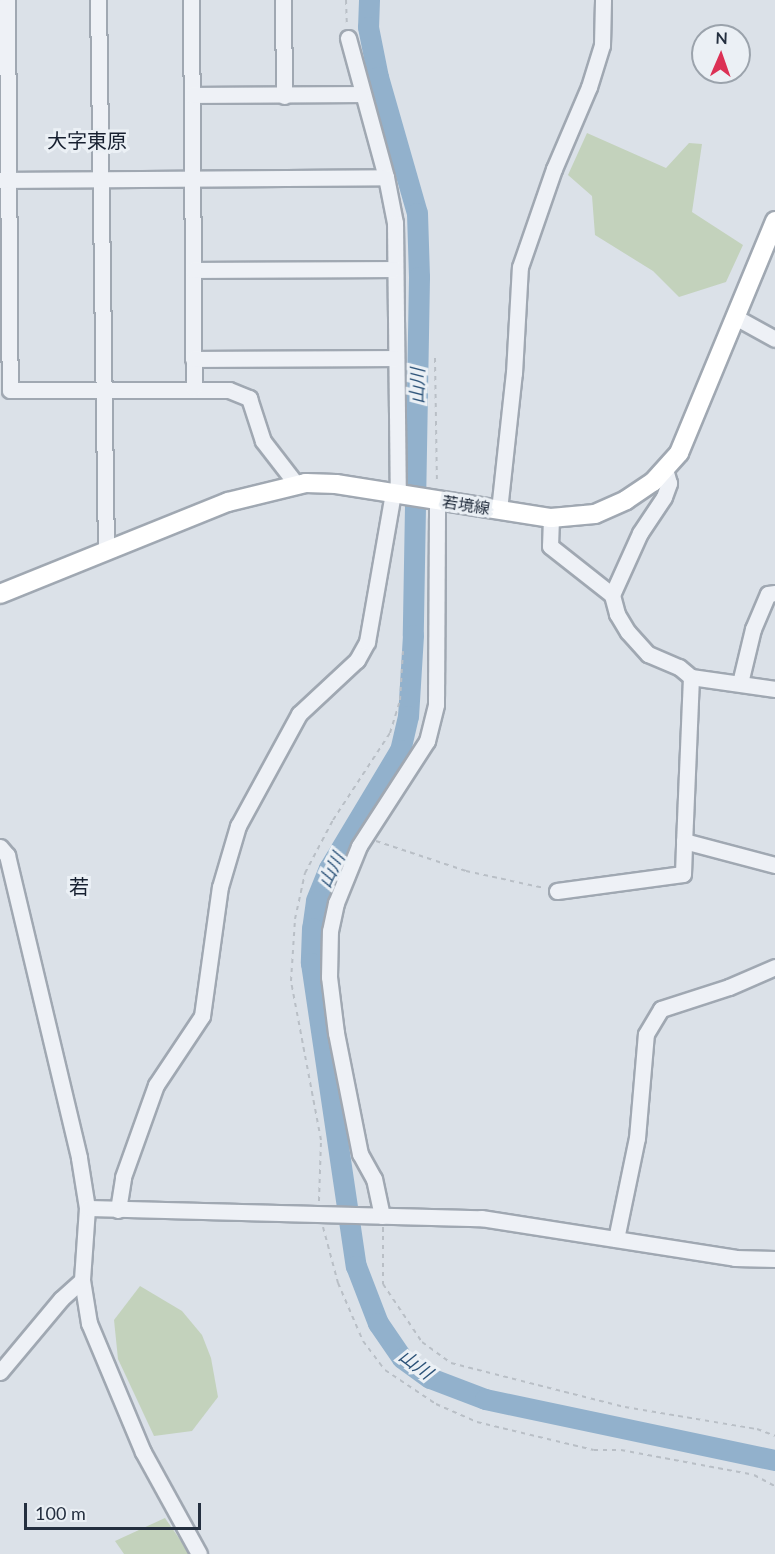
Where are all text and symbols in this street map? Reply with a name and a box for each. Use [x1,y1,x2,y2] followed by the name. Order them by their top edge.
[691,24,751,84] north arrow
[715,28,728,47] text: N
[47,128,127,152] district label: 大字東原
[406,368,428,404] water label: 山川
[441,492,491,518] street label: 若境線
[313,849,349,891] water label: 山川
[69,874,89,898] district label: 若
[395,1345,437,1383] water label: 山川
[27,1491,204,1529] scale bar
[35,1502,86,1524] text: 100 m

